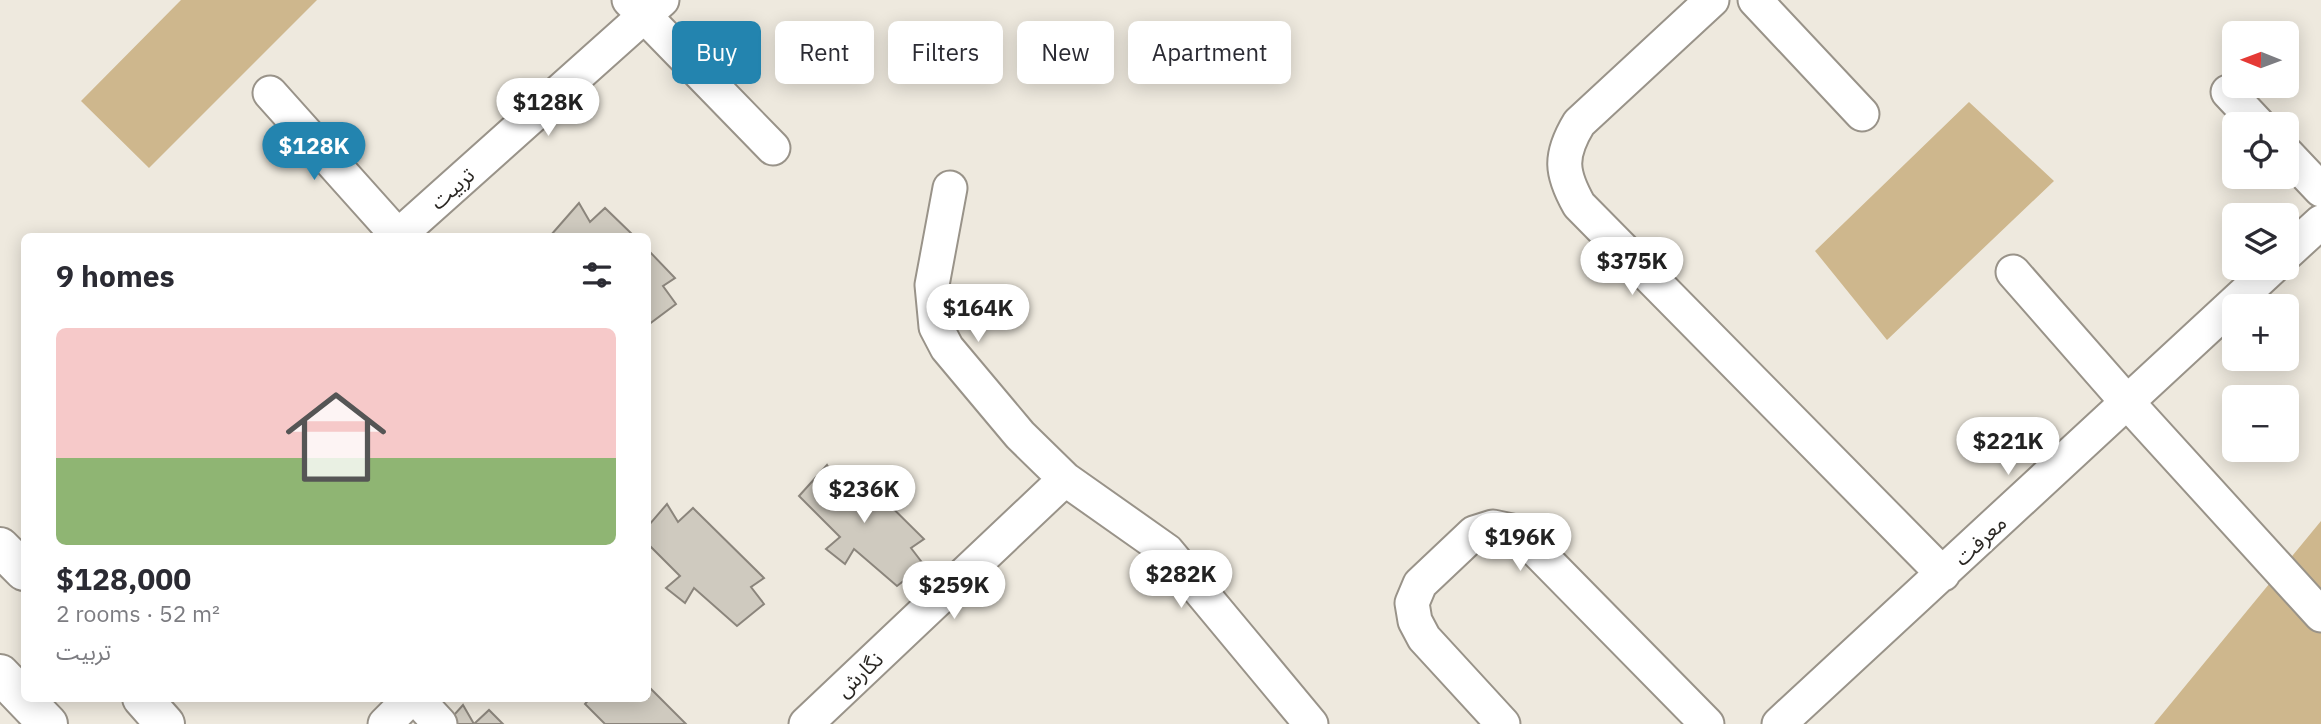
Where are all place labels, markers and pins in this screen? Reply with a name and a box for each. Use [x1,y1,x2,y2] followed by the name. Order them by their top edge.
[499,78,597,138] pin: $128K
[265,122,363,182] pin: $128K
[1583,238,1681,297] pin: $375K
[929,284,1027,344] pin: $164K
[1959,418,2057,477] pin: $221K
[815,466,913,525] pin: $236K
[1471,514,1569,573] pin: $196K
[1132,550,1230,610] pin: $282K
[905,562,1003,621] pin: $259K

